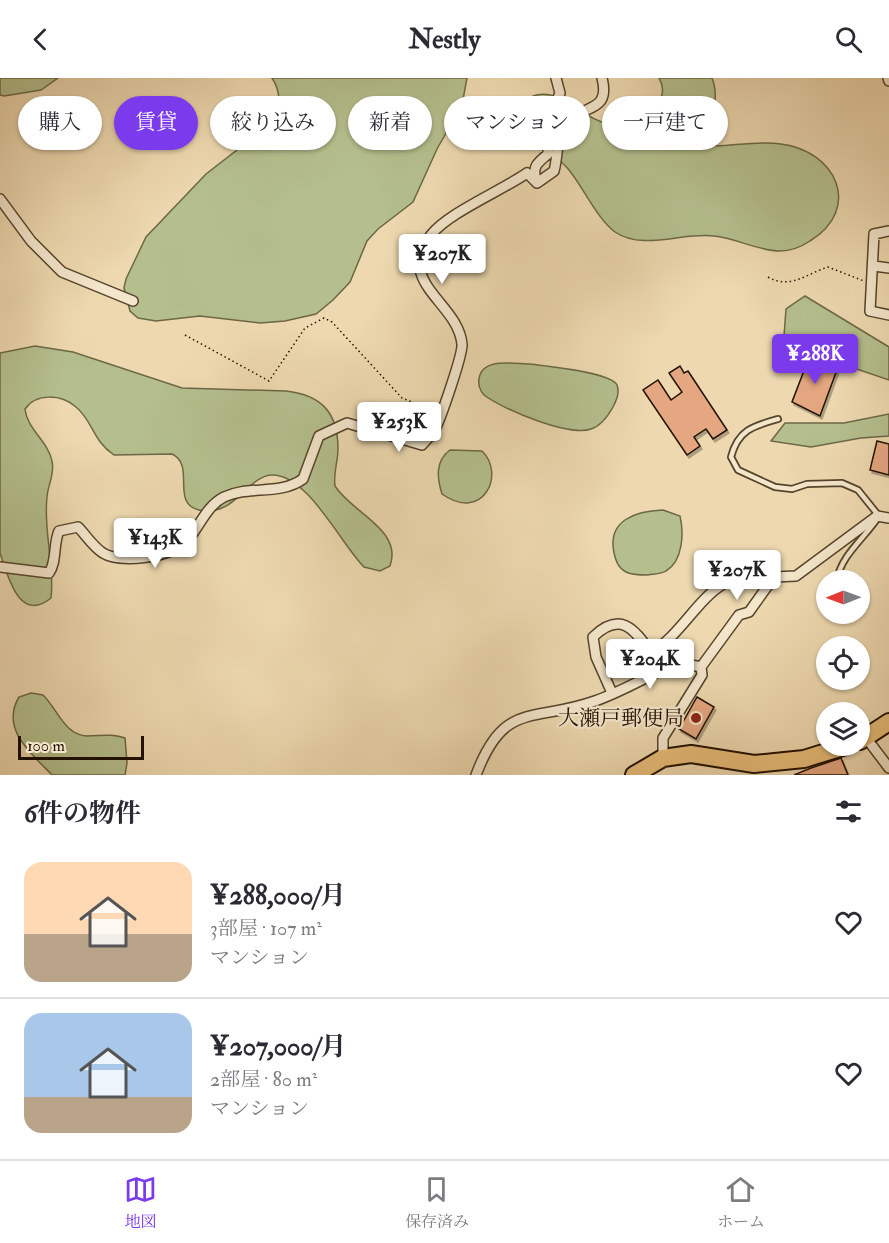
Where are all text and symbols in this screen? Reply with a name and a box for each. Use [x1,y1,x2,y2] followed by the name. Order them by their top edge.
[24,23,57,56] icon: back
[409,23,480,56] text: Nestly
[832,23,865,56] icon: search
[18,96,102,150] chip: 購入
[114,96,198,150] chip: 賃貸
[210,96,336,150] chip: 絞り込み
[348,96,432,150] chip: 新着
[444,96,590,150] chip: マンション
[602,96,728,150] chip: 一戸建て
[400,234,484,285] pin: ¥207K
[413,241,471,266] text: ¥207K
[773,334,857,385] pin: ¥288K
[786,341,844,366] text: ¥288K
[357,402,441,453] pin: ¥253K
[371,409,427,434] text: ¥253K
[113,518,197,569] pin: ¥143K
[128,525,182,550] text: ¥143K
[695,550,779,601] pin: ¥207K
[708,557,766,582] text: ¥207K
[816,570,870,624] north arrow
[816,570,870,756] map controls
[816,636,870,690] button: locate
[608,639,692,690] pin: ¥204K
[620,646,680,671] text: ¥204K
[816,702,870,756] button: layers
[558,705,684,732] place label: 大瀬戸郵便局
[689,711,703,725] marker: 大瀬戸郵便局
[18,733,144,760] scale bar
[27,736,65,756] text: 100 m
[832,795,865,828] icon: filters
[24,798,141,830] text: 6件の物件
[210,880,346,912] text: ¥288,000/月
[72,886,144,958] icon: home
[832,906,865,939] icon: heart
[210,916,322,941] text: 3部屋 · 107 m²
[210,945,309,970] text: マンション
[210,1031,346,1063] text: ¥207,000/月
[72,1037,144,1109] icon: home
[832,1057,865,1090] icon: heart
[210,1067,317,1092] text: 2部屋 · 80 m²
[210,1096,309,1121] text: マンション
[124,1173,157,1232] tab: 地図
[405,1173,469,1232] tab: 保存済み
[717,1173,765,1232] tab: ホーム

